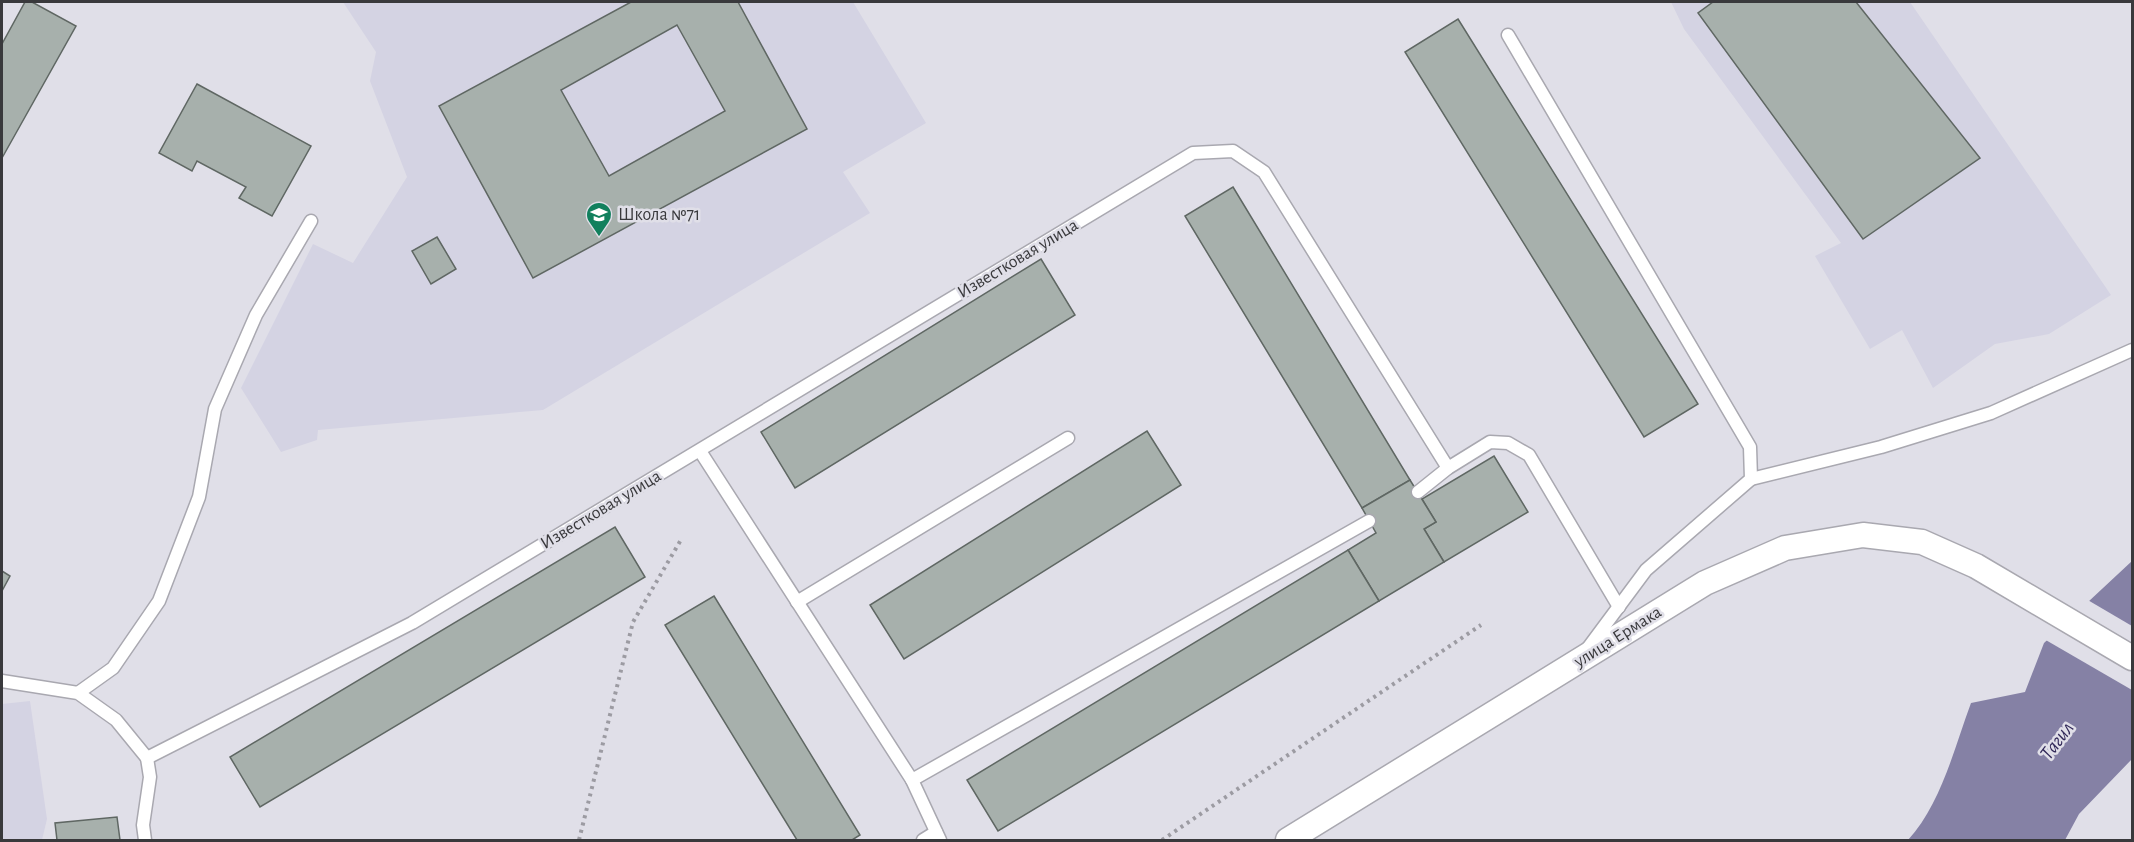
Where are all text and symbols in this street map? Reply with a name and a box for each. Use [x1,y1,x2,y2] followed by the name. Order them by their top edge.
[584,200,614,238] school or university icon: Школа №71
[618,206,700,224] place label: Школа №71
[955,216,1081,302] street label: Известковая улица
[538,467,664,553] street label: Известковая улица
[1570,603,1665,672] street label: улица Ермака
[2036,718,2078,764] water label: Тагил

